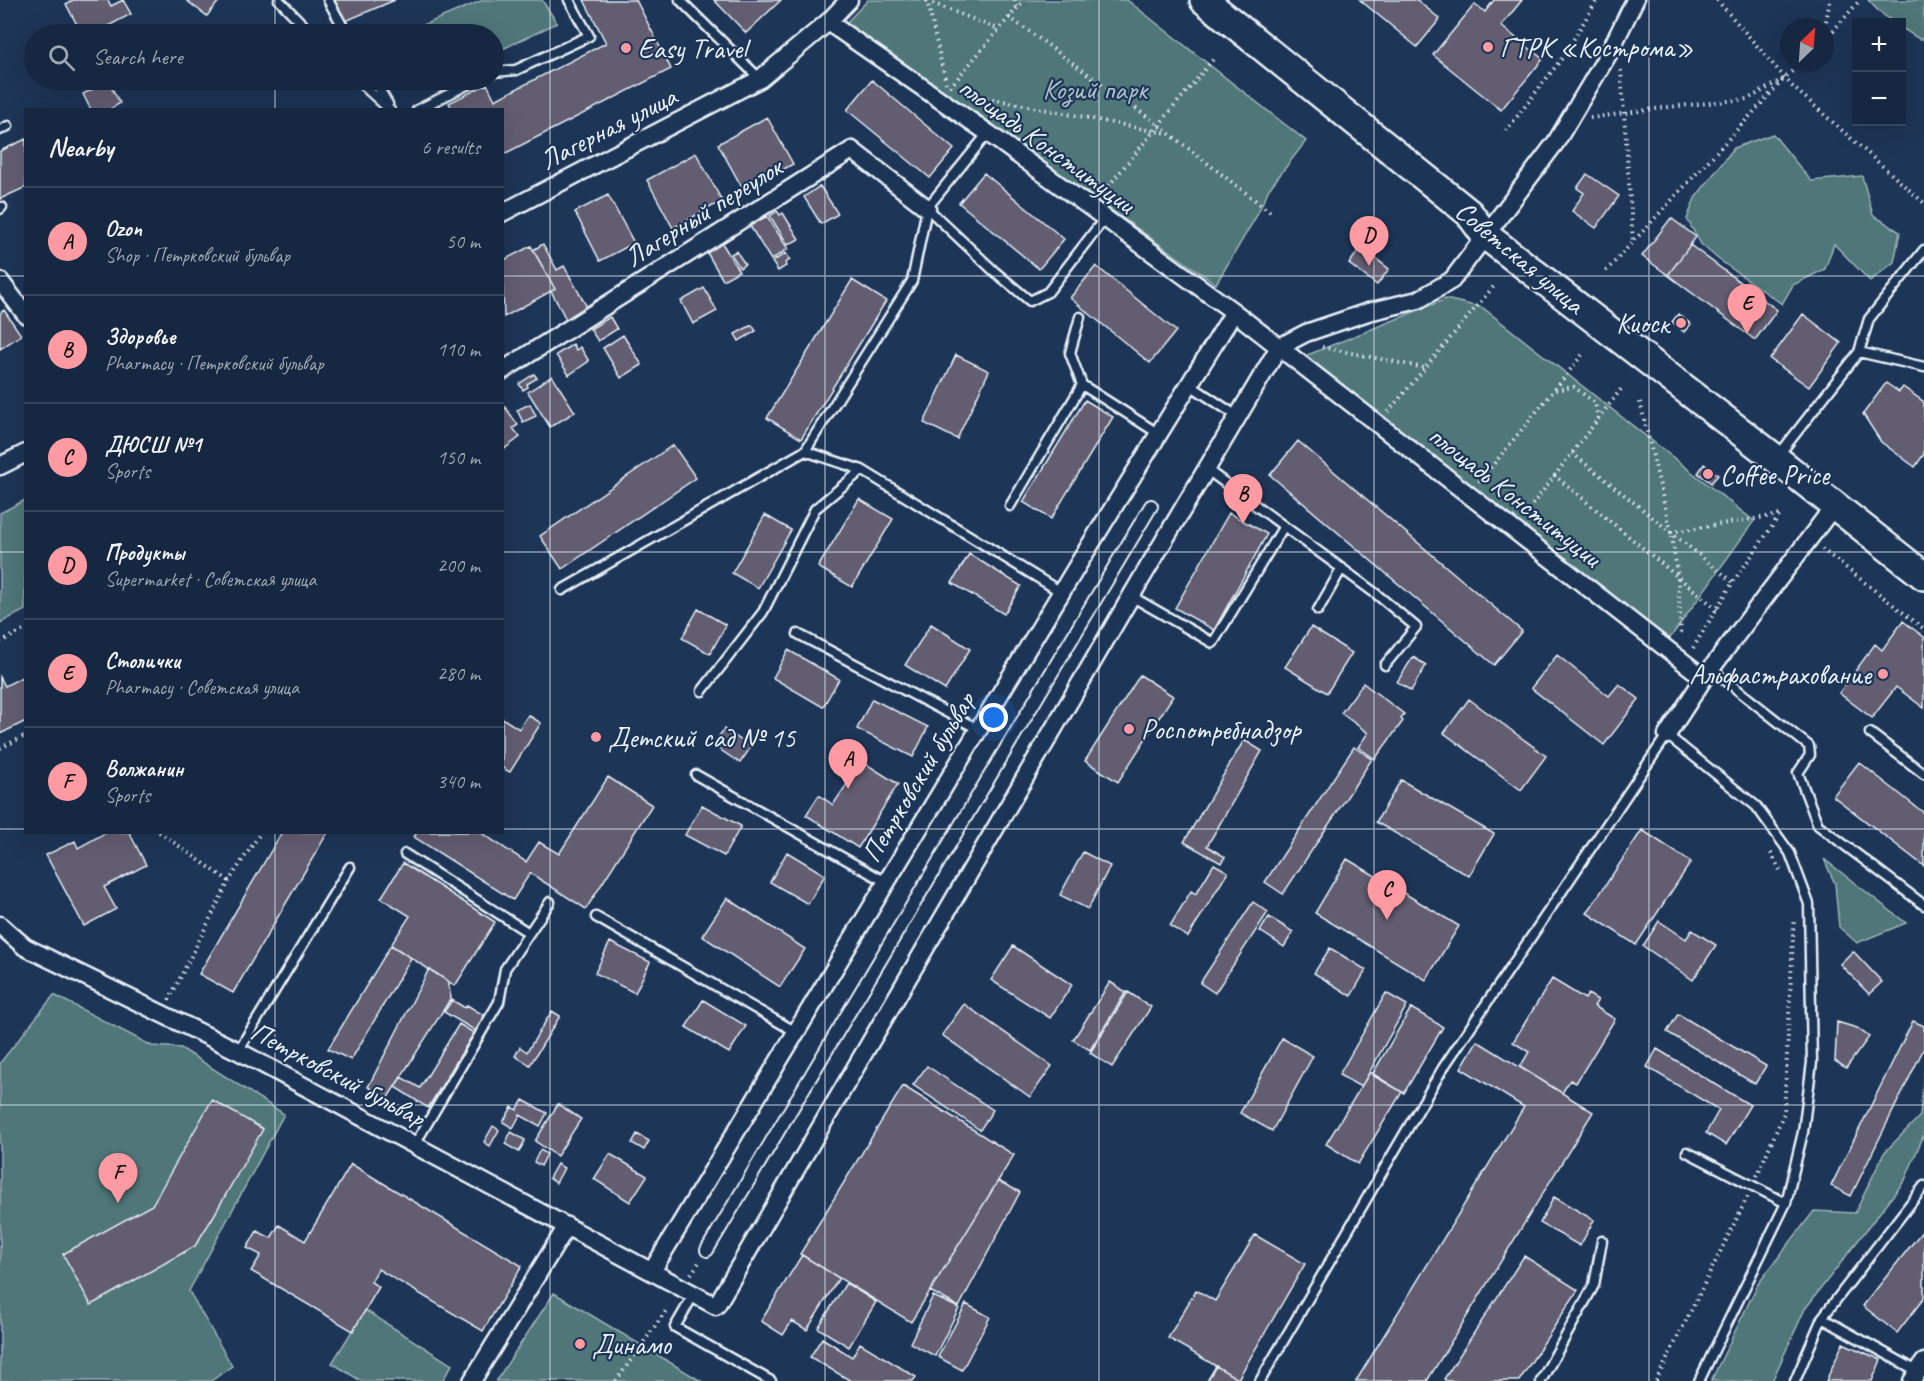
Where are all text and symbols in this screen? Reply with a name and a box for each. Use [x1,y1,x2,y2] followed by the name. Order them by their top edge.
[1780,18,1834,72] north arrow
[1852,18,1906,126] map controls
[1852,18,1906,72] button: +
[24,24,504,90] search box
[1500,30,1694,65] place label: ГТРК «Кострома»
[638,31,752,66] place label: Easy Travel
[1481,40,1495,54] marker: ГТРК «Кострома»
[45,41,78,74] icon: search
[619,41,633,55] marker: Easy Travel
[93,43,183,71] text: Search here
[952,69,1144,222] street label: площадь Конституции
[1043,72,1149,108] park label: Козий парк
[1852,72,1906,126] button: −
[534,78,684,177] street label: Лагерная улица
[48,131,113,164] text: Nearby
[421,135,480,160] text: 6 results
[618,148,791,274] street label: Лагерный переулок
[1448,193,1593,322] street label: Советская улица
[105,215,142,243] text: Ozon
[1350,216,1388,266] pin: D
[62,229,73,254] text: A
[446,229,480,254] text: 50 m
[105,243,290,268] text: Shop · Петрковский бульвар
[1728,284,1766,334] pin: E
[1616,306,1672,341] place label: Киоск
[1674,316,1688,330] marker: Киоск
[105,323,176,351] text: Здоровье
[62,337,73,362] text: B
[437,337,480,362] text: 110 m
[105,351,324,376] text: Pharmacy · Петрковский бульвар
[1421,418,1610,575] street label: площадь Конституции
[105,431,201,459] text: ДЮСШ №1
[63,445,72,470] text: C
[437,445,480,470] text: 150 m
[1720,457,1831,492] place label: Coffee Price
[105,459,150,484] text: Sports
[1701,467,1715,481] marker: Coffee Price
[1224,474,1262,524] pin: B
[105,539,184,567] text: Продукты
[62,553,73,578] text: D
[437,553,480,578] text: 200 m
[105,567,316,592] text: Supermarket · Советская улица
[105,647,180,675] text: Столички
[1689,657,1873,692] place label: Альфастрахование
[62,661,73,686] text: E
[437,661,480,686] text: 280 m
[1876,667,1890,681] marker: Альфастрахование
[105,675,299,700] text: Pharmacy · Советская улица
[853,684,983,868] street label: Петрковский бульвар
[979,703,1008,732] your location
[1141,712,1303,747] place label: Роспотребнадзор
[608,720,797,755] place label: Детский сад № 15
[1122,722,1136,736] marker: Роспотребнадзор
[589,730,603,744] marker: Детский сад № 15
[828,740,868,789] pin: A
[105,755,183,783] text: Волжанин
[63,769,72,794] text: F
[437,769,480,794] text: 340 m
[105,783,150,808] text: Sports
[1368,870,1406,920] pin: C
[245,1013,432,1135] street label: Петрковский бульвар
[98,1154,138,1203] pin: F
[592,1327,673,1362] place label: Динамо
[573,1337,587,1351] marker: Динамо

